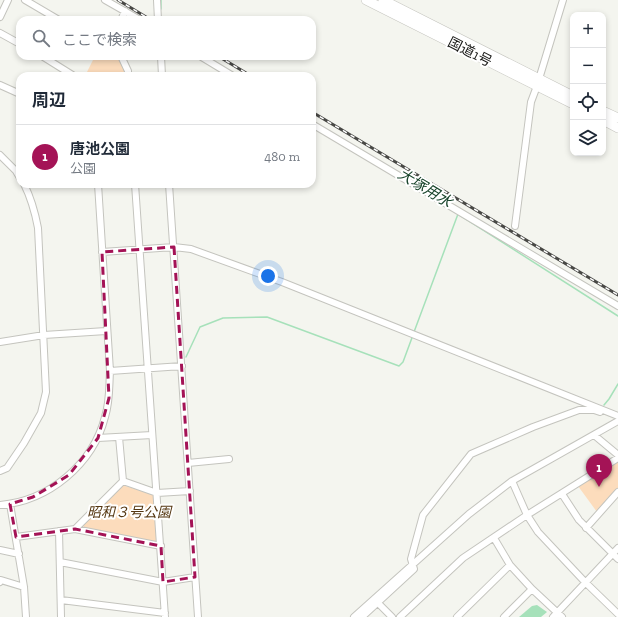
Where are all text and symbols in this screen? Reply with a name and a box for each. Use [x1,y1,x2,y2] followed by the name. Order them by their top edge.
[570,12,606,156] map controls
[570,12,606,48] button: +
[16,16,316,60] search box
[30,27,52,49] icon: search
[62,31,137,49] text: ここで検索
[445,34,495,70] street label: 国道1号
[570,48,606,84] button: −
[570,84,606,120] button: locate
[32,90,66,110] text: 周辺
[570,120,606,156] button: layers
[70,140,130,158] text: 唐池公園
[42,149,48,164] text: 1
[264,149,300,164] text: 480 m
[70,161,96,176] text: 公園
[395,165,457,212] water label: 大塚用水
[258,266,278,286] your location
[586,454,612,487] pin: 1
[87,504,173,521] park label: 昭和３号公園

